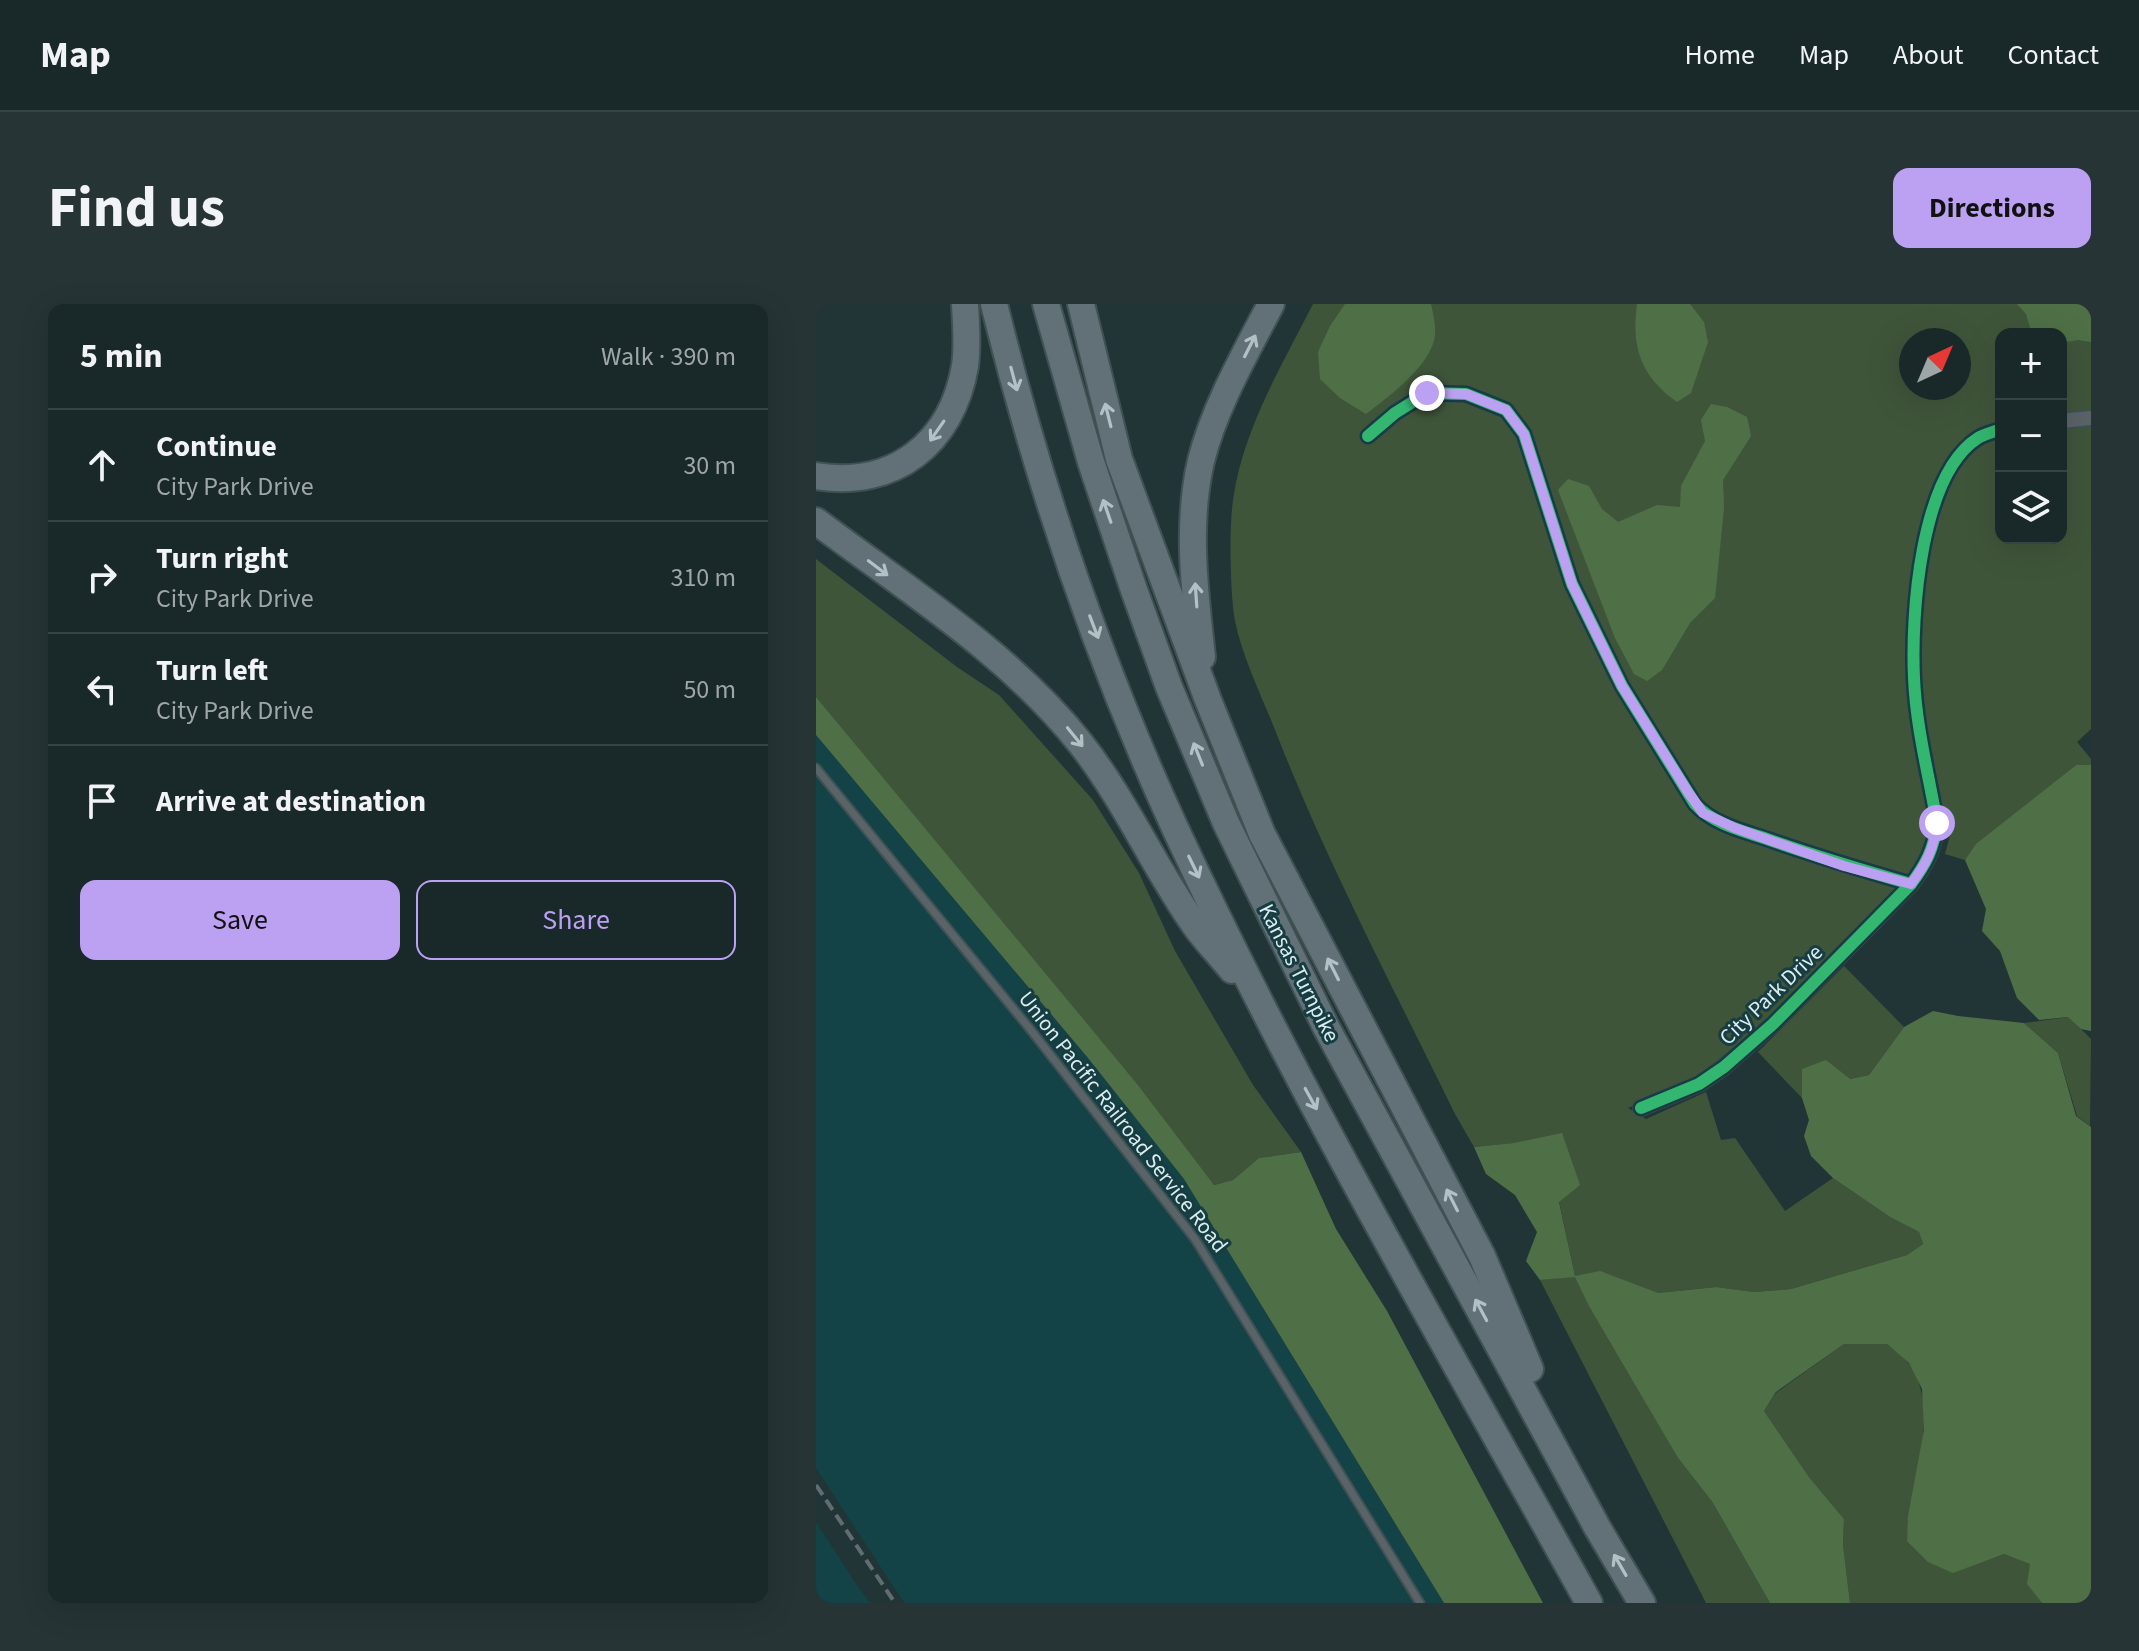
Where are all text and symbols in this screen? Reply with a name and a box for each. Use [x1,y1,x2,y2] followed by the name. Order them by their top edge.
[40,28,111,82] text: Map
[1684,35,1755,75] text: Home
[1799,35,1849,75] text: Map
[1893,35,1964,75] text: About
[2008,35,2099,75] text: Contact
[1893,168,2091,248] button: Directions
[48,169,225,248] text: Find us
[1899,328,1971,400] north arrow
[1995,328,2067,544] map controls
[1995,328,2067,400] button: +
[80,332,163,381] text: 5 min
[1243,334,1258,358] one-way arrow
[601,338,736,375] text: Walk · 390 m
[1007,366,1022,392] one-way arrow
[1409,375,1445,411] route end
[1995,400,2067,472] button: −
[1100,403,1115,429] one-way arrow
[929,420,945,442] one-way arrow
[156,425,277,468] text: Continue
[80,443,124,487] icon: ahead
[683,447,736,484] text: 30 m
[156,468,314,505] text: City Park Drive
[1995,472,2067,544] button: layers
[1099,499,1114,524] one-way arrow
[156,537,288,580] text: Turn right
[80,555,124,599] icon: right
[670,559,736,596] text: 310 m
[867,560,889,577] one-way arrow
[156,580,314,617] text: City Park Drive
[1188,582,1203,609] one-way arrow
[1088,614,1102,638] one-way arrow
[156,649,268,692] text: Turn left
[80,667,124,711] icon: left
[683,671,736,708] text: 50 m
[156,692,314,729] text: City Park Drive
[1066,726,1084,747] one-way arrow
[1190,742,1204,767] one-way arrow
[80,779,124,823] icon: arrive
[156,780,426,823] text: Arrive at destination
[1919,805,1955,841] route start
[1187,854,1202,878] one-way arrow
[80,880,400,960] button: Save
[416,880,736,960] button: Share
[1250,898,1348,1048] street label: Kansas Turnpike
[1712,937,1830,1053] street label: City Park Drive
[1324,957,1340,981] one-way arrow
[1011,984,1235,1260] street label: Union Pacific Railroad Service Road
[1304,1086,1319,1110] one-way arrow
[1444,1188,1460,1212] one-way arrow
[1473,1299,1489,1322] one-way arrow
[1612,1554,1628,1577] one-way arrow

